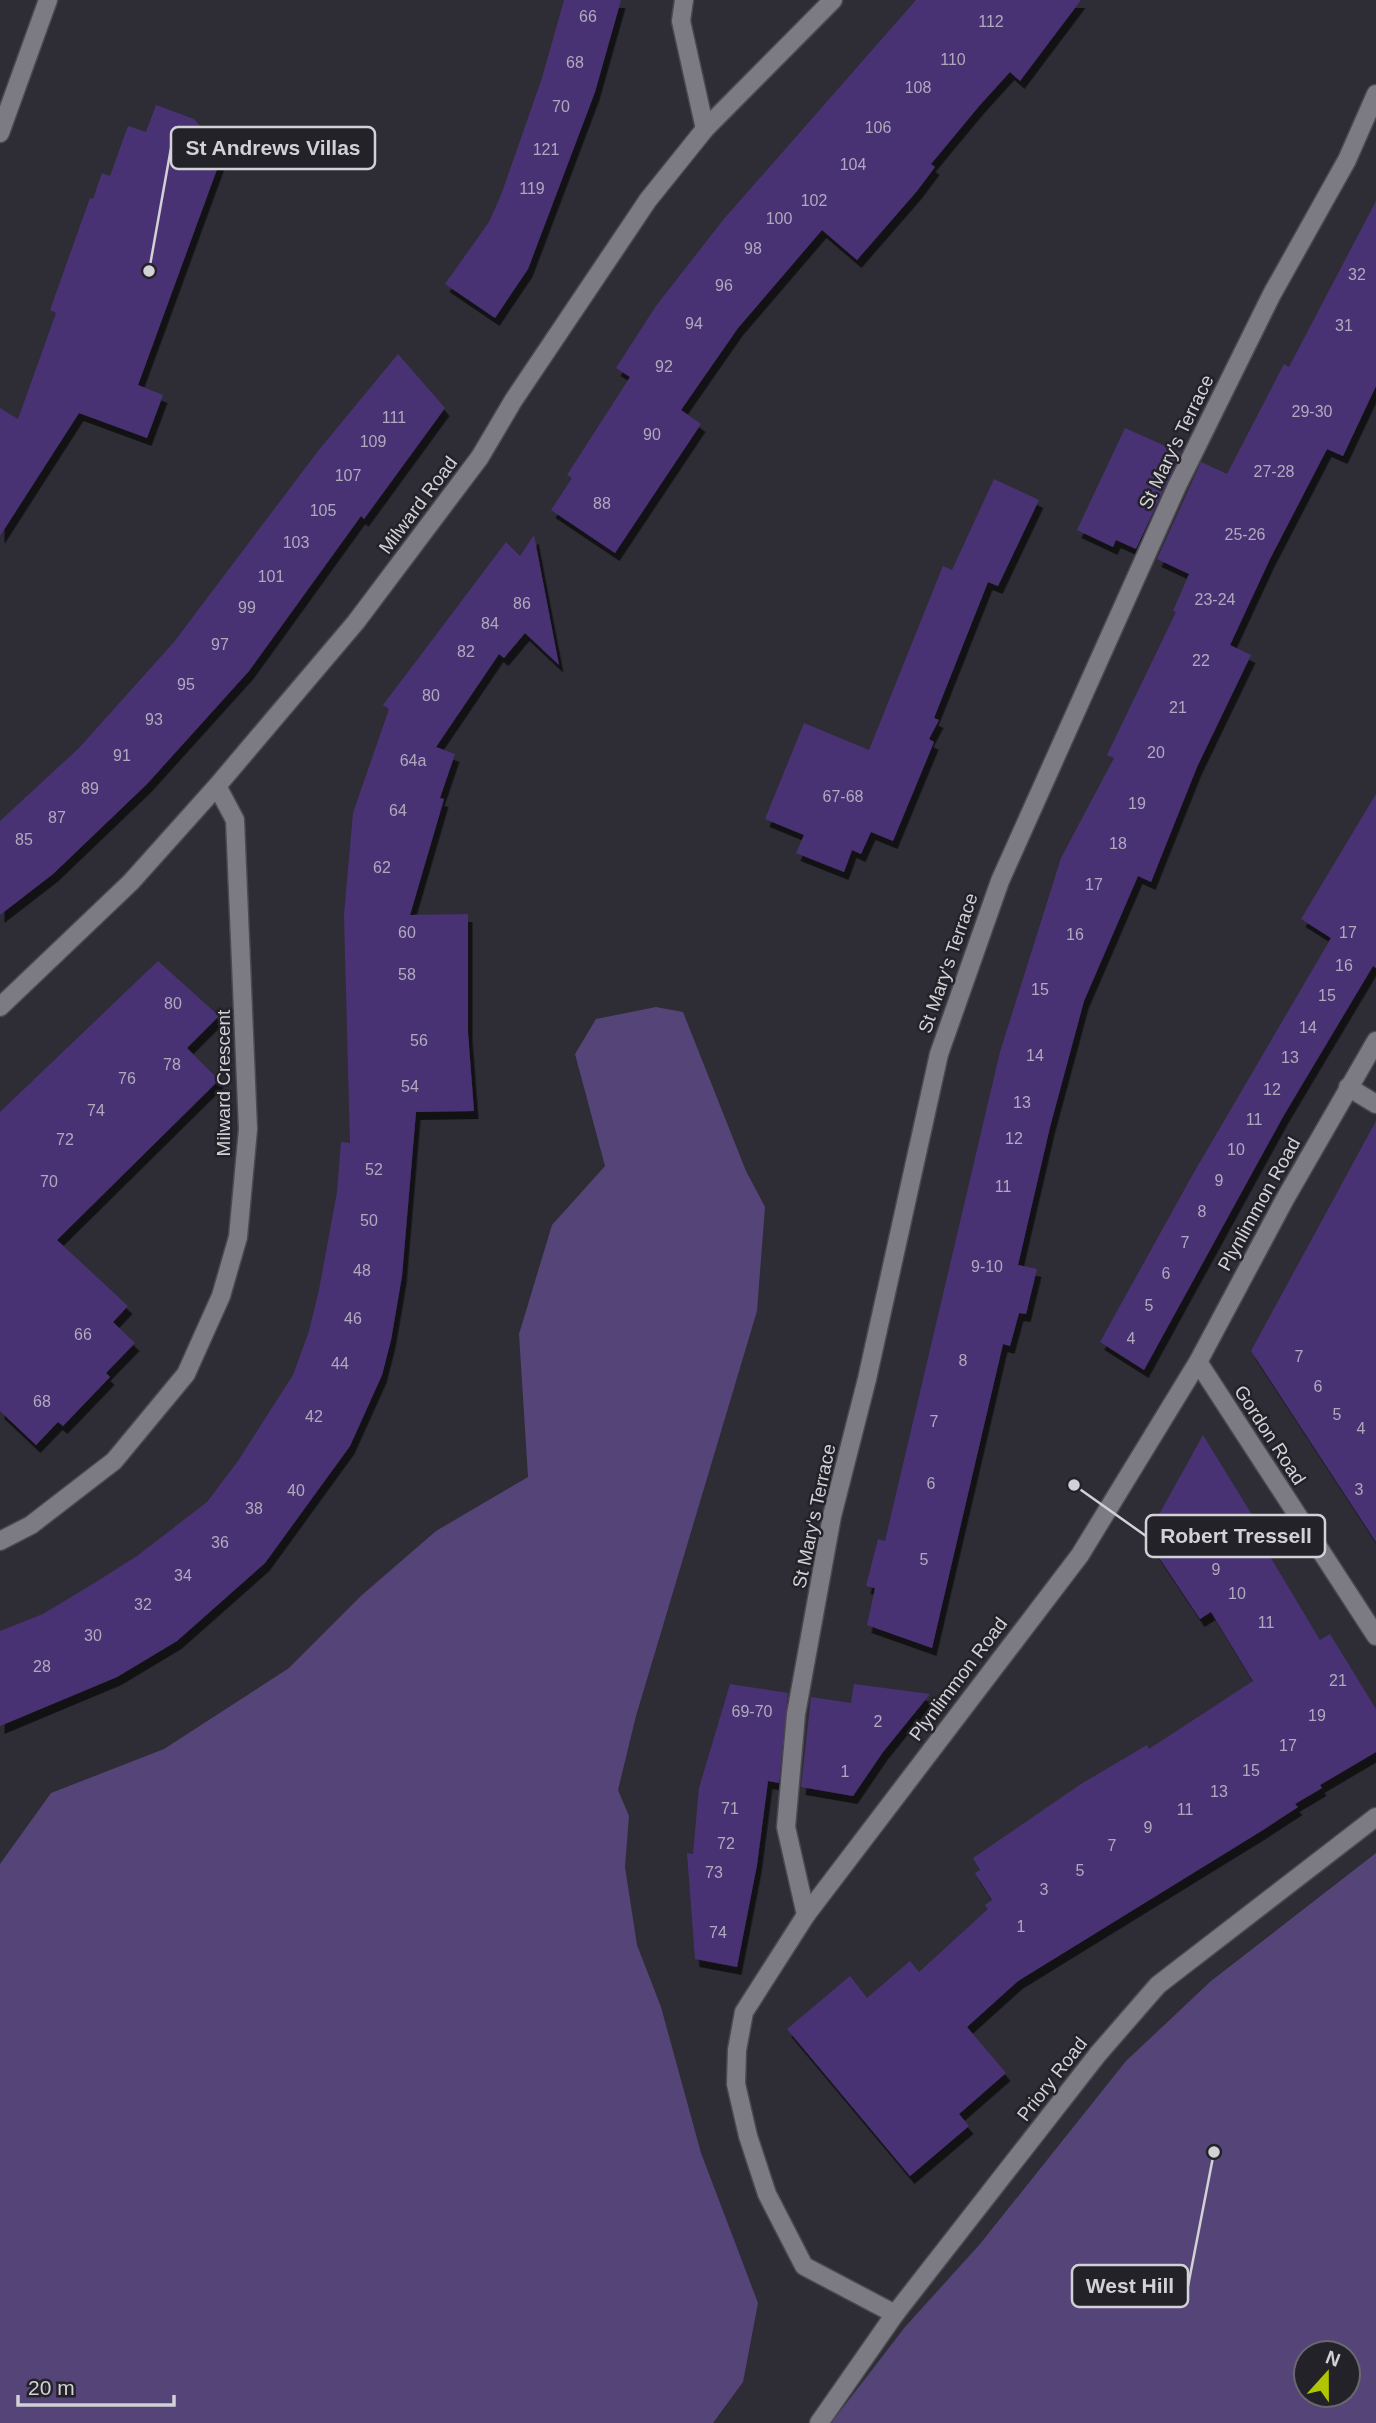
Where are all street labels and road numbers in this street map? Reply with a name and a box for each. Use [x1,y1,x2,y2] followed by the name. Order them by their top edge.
[1134,371,1218,513] street label: St Mary's Terrace
[375,452,461,558] street label: Milward Road
[914,890,982,1036] street label: St Mary's Terrace
[213,1009,234,1156] street label: Milward Crescent
[1214,1134,1304,1274] street label: Plynlimmon Road
[1230,1381,1310,1489] street label: Gordon Road
[788,1442,840,1590] street label: St Mary's Terrace
[905,1613,1011,1745] street label: Plynlimmon Road
[1013,2033,1091,2125] street label: Priory Road

